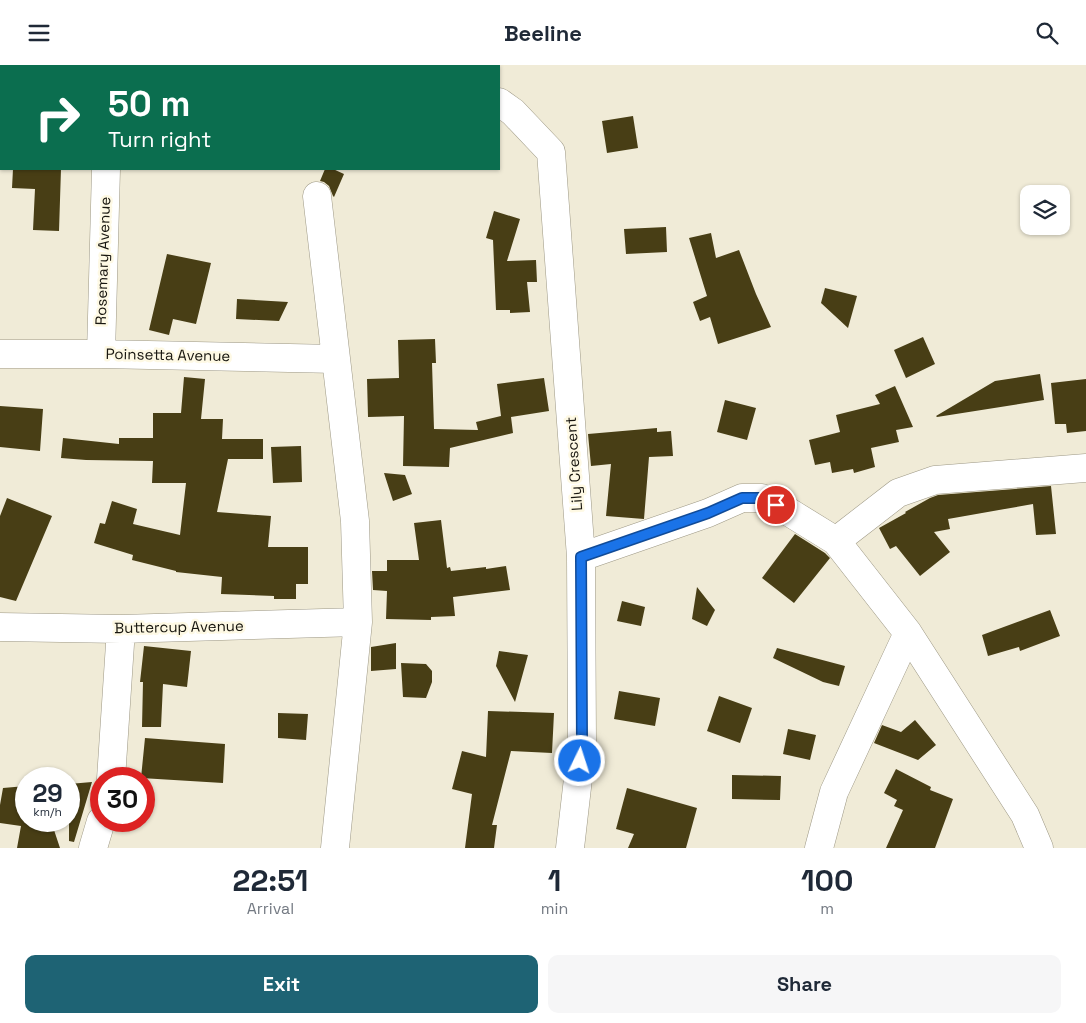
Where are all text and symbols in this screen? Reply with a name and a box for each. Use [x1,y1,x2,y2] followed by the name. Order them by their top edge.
[25,19,53,47] icon: menu
[504,19,582,47] text: Beeline
[1033,19,1061,47] icon: search
[108,82,190,126] text: 50 m
[25,85,90,150] icon: right
[108,125,211,153] text: Turn right
[1020,185,1070,235] map controls
[1020,185,1070,235] button: layers
[91,196,114,326] street label: Rosemary Avenue
[106,344,231,365] street label: Poinsetta Avenue
[561,416,586,512] street label: Lily Crescent
[755,484,797,526] pin
[762,491,790,519] icon: arrive
[114,616,244,637] street label: Buttercup Avenue
[553,734,605,786] position arrow
[90,767,155,832] speed limit sign: 30
[32,777,63,809] text: 29
[33,804,62,820] text: km/h
[233,861,308,900] text: 22:51
[548,861,561,900] text: 1
[801,861,853,900] text: 100
[247,898,294,919] text: Arrival
[541,898,568,919] text: min
[820,898,834,919] text: m
[25,955,538,1013] button: Exit
[548,955,1061,1013] button: Share

